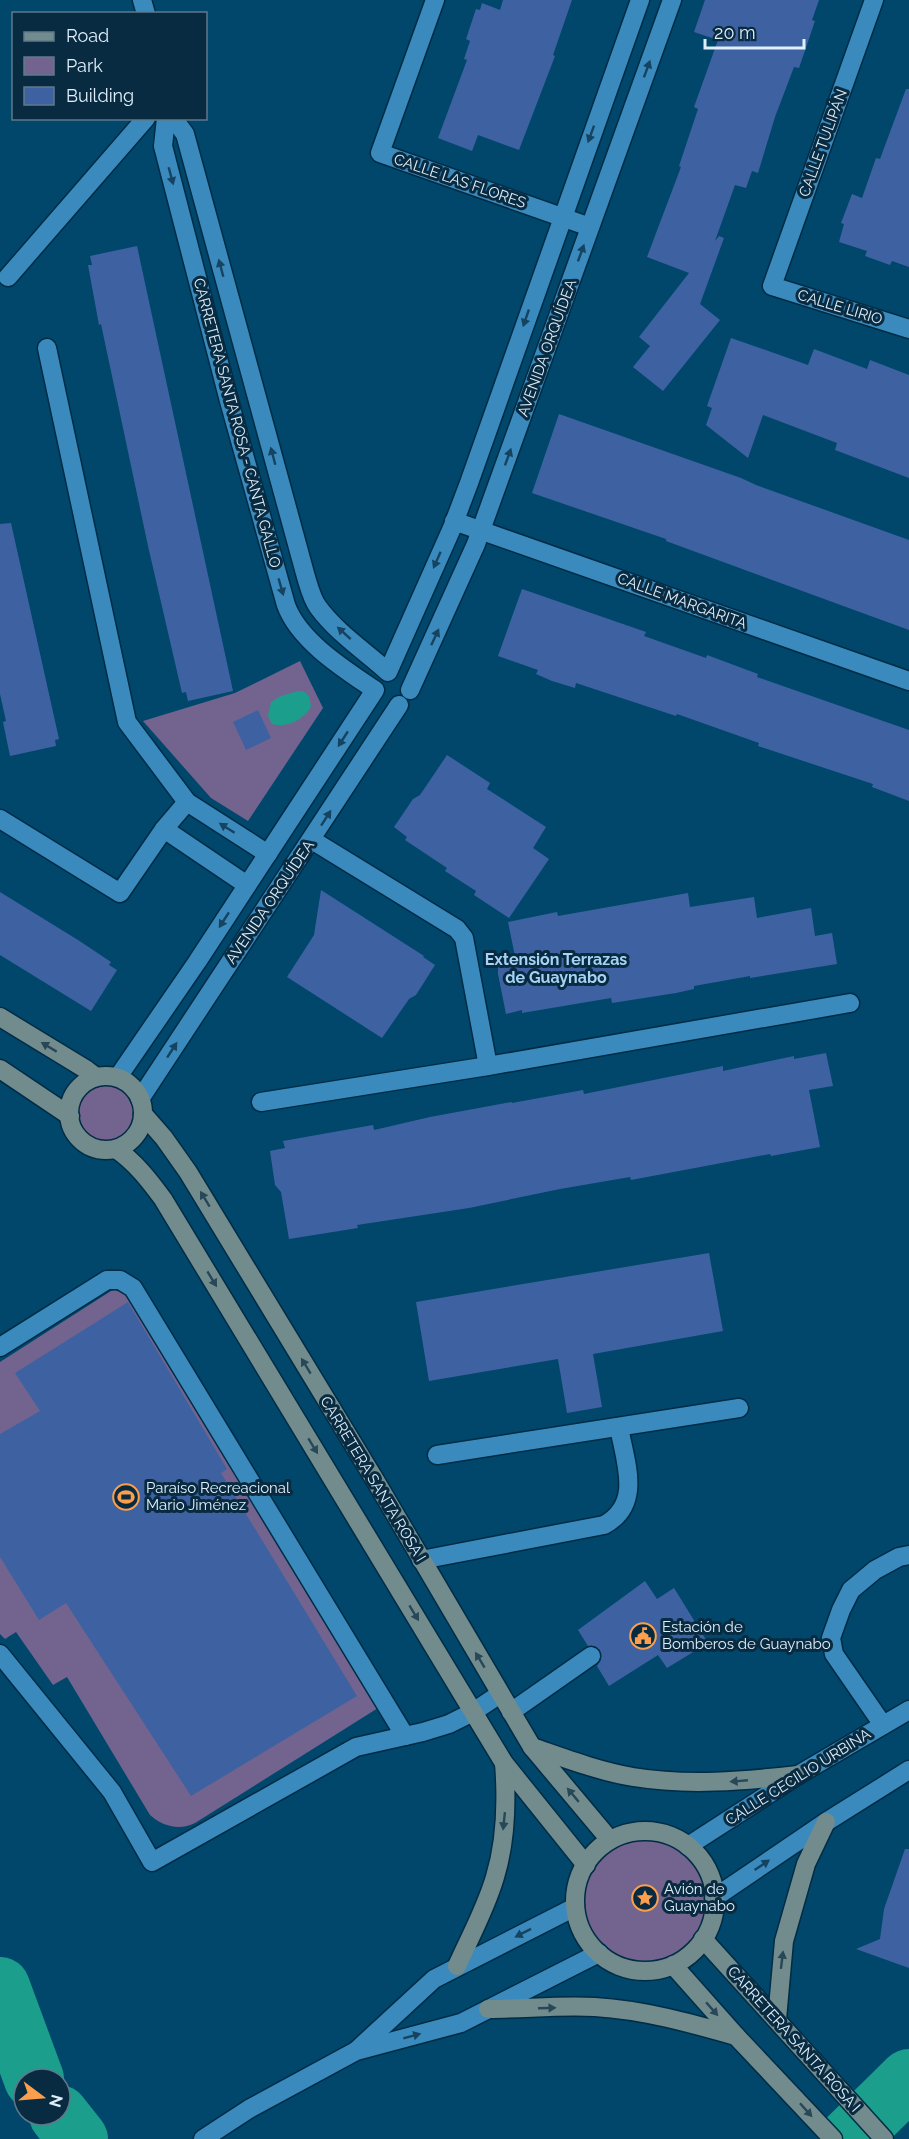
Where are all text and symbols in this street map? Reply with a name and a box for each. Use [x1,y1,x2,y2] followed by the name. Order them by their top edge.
[12,12,207,120] legend
[705,12,804,50] scale bar
[714,22,756,43] text: 20 m
[66,25,109,46] text: Road
[66,55,103,76] text: Park
[642,60,652,78] one-way arrow
[66,85,134,106] text: Building
[795,87,851,199] street label: CALLE TULIPÁN
[586,125,596,143] one-way arrow
[391,150,529,212] street label: CALLE LAS FLORES
[167,167,176,185] one-way arrow
[577,244,586,262] one-way arrow
[216,258,226,277] one-way arrow
[190,276,284,570] street label: CARRETERA SANTA ROSA - CANTA GALLO
[514,277,580,419] street label: AVENIDA ORQUÍDEA
[795,286,885,328] street label: CALLE LIRIO
[521,309,531,327] one-way arrow
[268,447,277,465] one-way arrow
[504,447,514,465] one-way arrow
[433,551,442,568] one-way arrow
[615,569,749,633] street label: CALLE MARGARITA
[277,579,286,597] one-way arrow
[336,626,351,640] one-way arrow
[430,628,439,645] one-way arrow
[338,731,349,747] one-way arrow
[320,810,332,826] one-way arrow
[219,822,236,833] one-way arrow
[222,837,318,967] street label: AVENIDA ORQUÍDEA
[219,912,230,928] one-way arrow
[485,950,627,987] district label: Extensión Terrazas de Guaynabo
[41,1041,57,1052] one-way arrow
[166,1042,177,1058] one-way arrow
[199,1191,210,1207] one-way arrow
[207,1271,217,1288] one-way arrow
[301,1358,312,1374] one-way arrow
[316,1393,430,1565] street label: CARRETERA SANTA ROSA I
[307,1438,318,1454] one-way arrow
[146,1479,291,1514] place label: Paraíso Recreacional Mario Jiménez
[111,1482,141,1512] sports icon: Paraíso Recreacional Mario Jiménez
[408,1605,419,1621] one-way arrow
[662,1618,831,1653] place label: Estación de Bomberos de Guaynabo
[628,1621,658,1651] public building icon: Estación de Bomberos de Guaynabo
[475,1652,486,1668] one-way arrow
[722,1725,874,1829] street label: CALLE CECILIO URBINA
[730,1776,749,1786] one-way arrow
[566,1787,579,1803] one-way arrow
[500,1812,509,1831] one-way arrow
[754,1859,770,1871] one-way arrow
[664,1880,735,1915] place label: Avión de Guaynabo
[630,1883,660,1913] place icon: Avión de Guaynabo
[514,1929,531,1938] one-way arrow
[777,1951,786,1970] one-way arrow
[724,1962,864,2116] street label: CARRETERA SANTA ROSA I
[705,2001,718,2016] one-way arrow
[537,2003,556,2013] one-way arrow
[403,2031,421,2041] one-way arrow
[12,2067,72,2127] north arrow
[45,2093,67,2109] text: N
[799,2102,813,2117] one-way arrow

